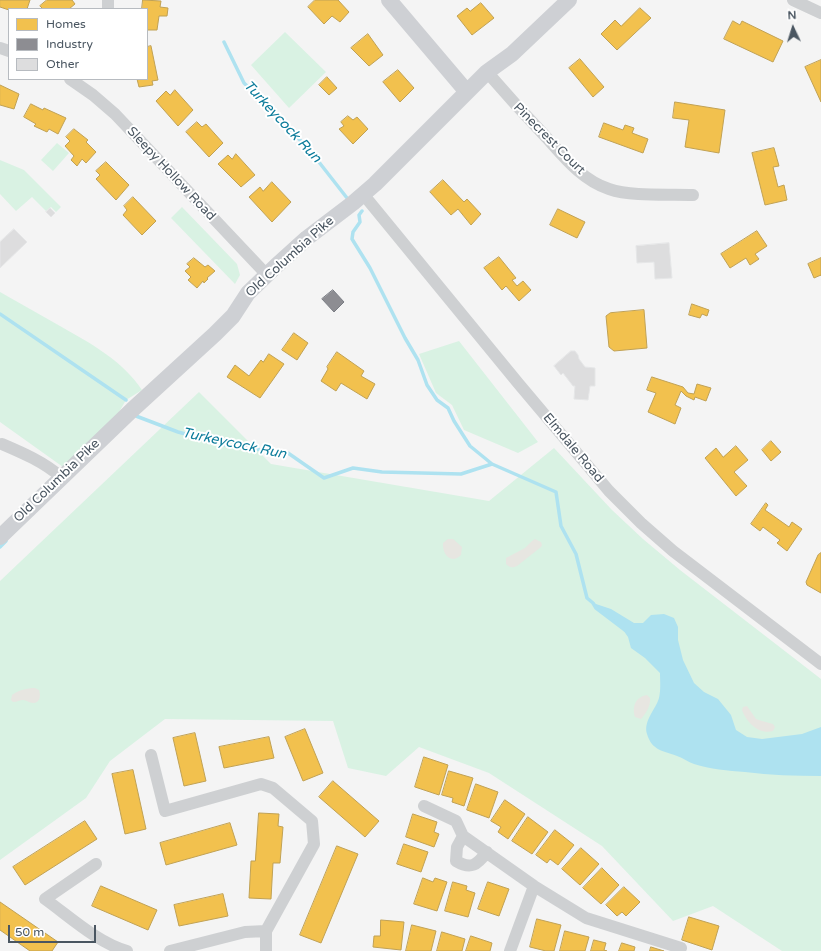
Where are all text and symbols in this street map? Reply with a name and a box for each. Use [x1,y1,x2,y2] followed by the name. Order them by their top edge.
[8,8,148,80] legend
[773,8,813,48] north arrow
[787,9,797,22] text: N
[46,17,86,31] text: Homes
[46,37,93,51] text: Industry
[46,57,79,71] text: Other
[240,78,324,166] water label: Turkeycock Run
[510,100,588,178] street label: Pinecrest Court
[124,124,218,224] street label: Sleepy Hollow Road
[243,213,337,301] street label: Old Columbia Pike
[540,410,606,486] street label: Elmdale Road
[180,425,288,463] water label: Turkeycock Run
[11,436,103,526] street label: Old Columbia Pike
[10,917,98,943] scale bar
[15,925,44,939] text: 50 m

